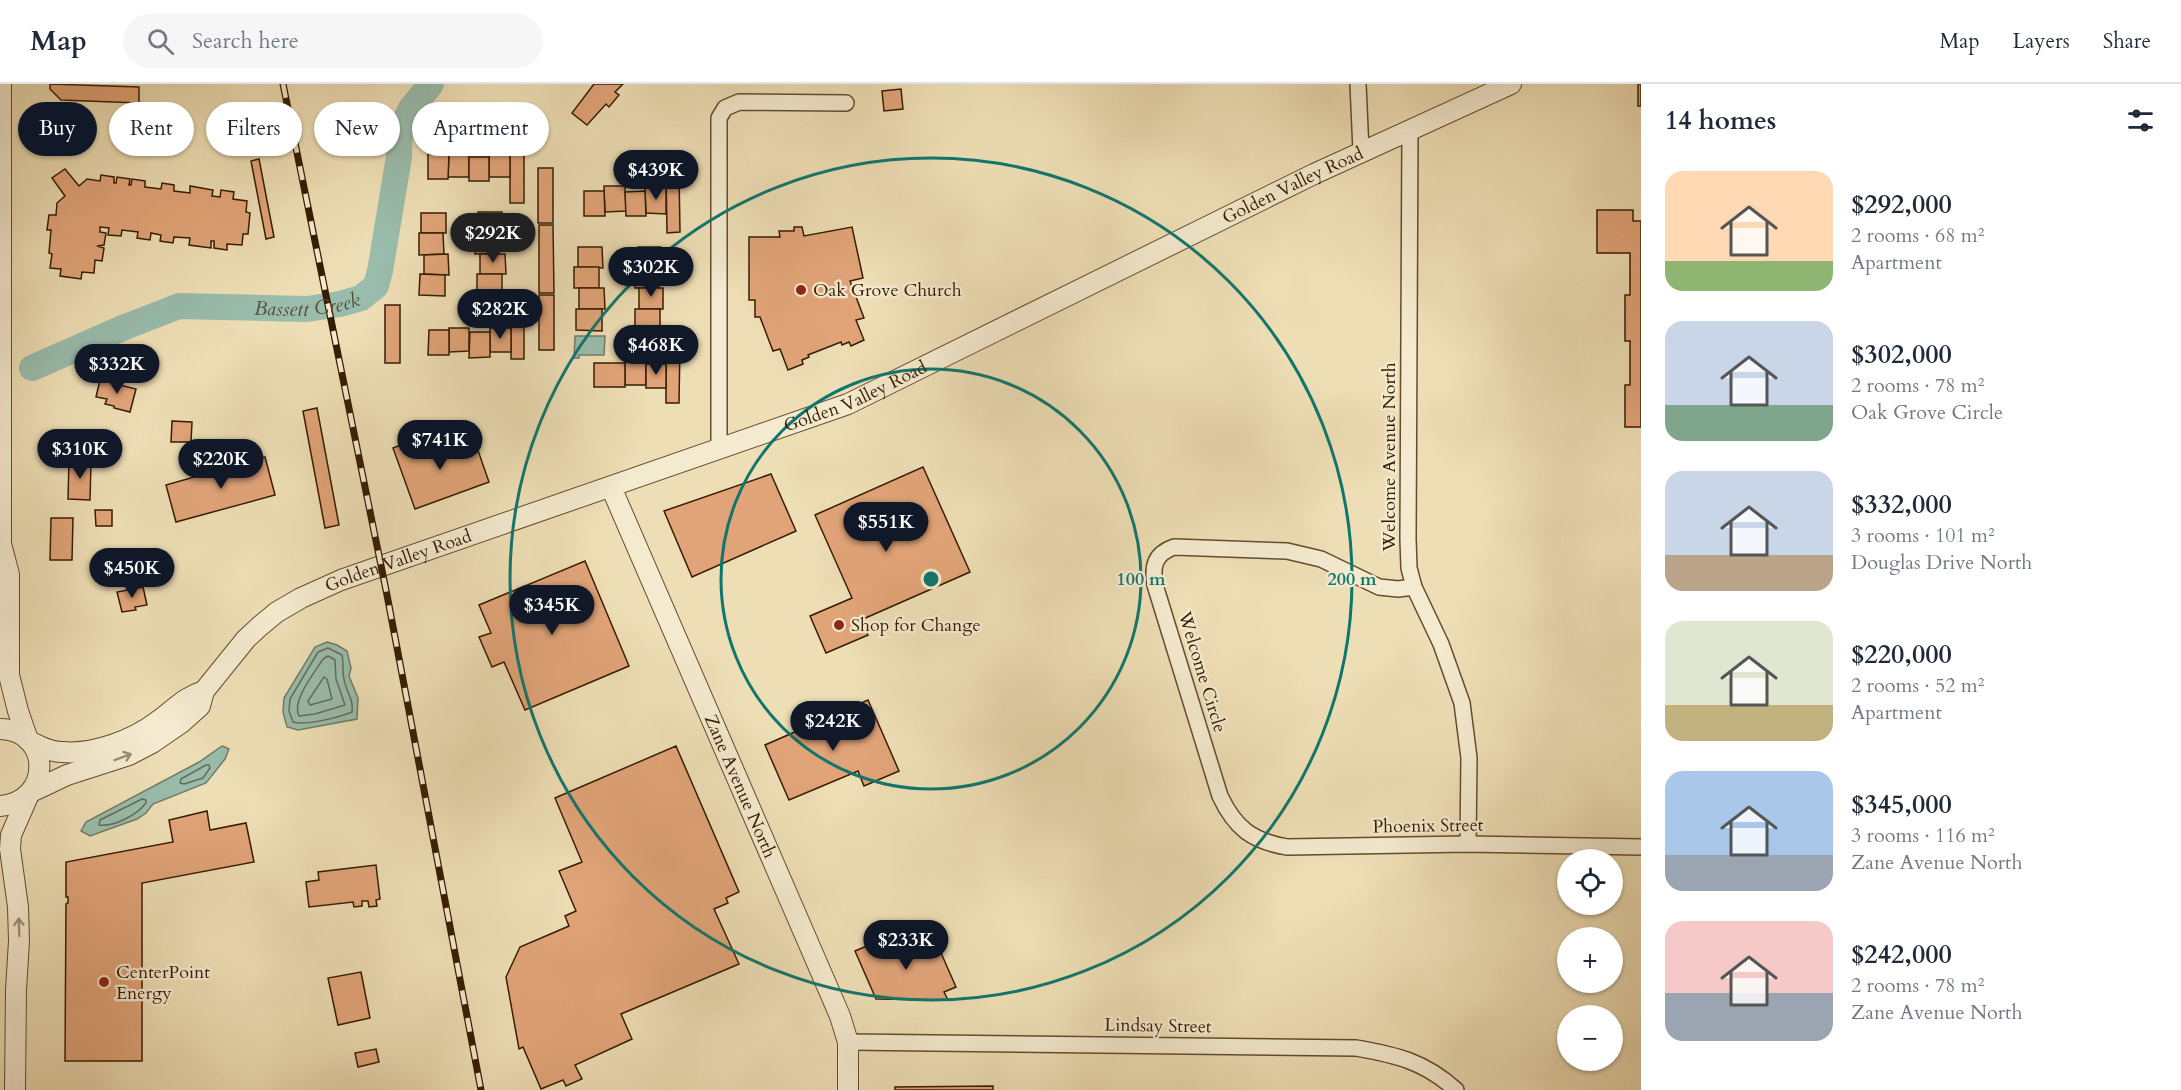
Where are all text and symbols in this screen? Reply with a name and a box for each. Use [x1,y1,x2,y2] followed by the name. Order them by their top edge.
[123,14,543,68] search box
[30,22,87,60] text: Map
[144,25,177,58] icon: search
[192,26,299,56] text: Search here
[1940,27,1980,56] text: Map
[2013,27,2070,56] text: Layers
[2103,27,2151,56] text: Share
[18,102,97,156] chip: Buy
[109,102,194,156] chip: Rent
[206,102,302,156] chip: Filters
[314,102,400,156] chip: New
[412,102,549,156] chip: Apartment
[1665,103,1776,138] text: 14 homes
[2124,104,2157,137] icon: filters
[1218,141,1368,230] street label: Golden Valley Road
[614,150,698,201] pin: $439K
[627,156,685,183] text: $439K
[1851,187,1952,222] text: $292,000
[1713,195,1785,267] icon: home
[451,213,535,264] pin: $292K
[464,219,522,246] text: $292K
[1851,222,1984,249] text: 2 rooms · 68 m²
[609,247,693,298] pin: $302K
[1851,249,1942,276] text: Apartment
[622,253,680,280] text: $302K
[813,278,962,303] place label: Oak Grove Church
[794,283,808,297] marker: Oak Grove Church
[254,285,363,323] water label: Bassett Creek
[458,289,542,340] pin: $282K
[471,295,529,322] text: $282K
[614,325,698,376] pin: $468K
[627,331,685,358] text: $468K
[1851,337,1952,372] text: $302,000
[75,344,159,395] pin: $332K
[1713,345,1785,417] icon: home
[88,350,146,377] text: $332K
[780,354,931,438] street label: Golden Valley Road
[1377,362,1402,553] street label: Welcome Avenue North
[1851,372,1984,399] text: 2 rooms · 78 m²
[1851,399,2003,426] text: Oak Grove Circle
[398,420,482,471] pin: $741K
[411,426,469,453] text: $741K
[38,429,122,480] pin: $310K
[51,435,109,462] text: $310K
[179,439,263,490] pin: $220K
[192,445,250,472] text: $220K
[1851,487,1952,522] text: $332,000
[1713,495,1785,567] icon: home
[844,502,928,553] pin: $551K
[857,508,915,535] text: $551K
[1851,522,1995,549] text: 3 rooms · 101 m²
[321,523,475,598] street label: Golden Valley Road
[90,548,174,599] pin: $450K
[1851,549,2032,576] text: Douglas Drive North
[103,554,161,581] text: $450K
[1116,567,1166,592] text: 100 m
[1327,567,1377,592] text: 200 m
[921,569,941,589] centre of rings
[510,585,594,636] pin: $345K
[523,591,581,618] text: $345K
[1171,608,1232,735] street label: Welcome Circle
[851,613,981,638] place label: Shop for Change
[832,618,846,632] marker: Shop for Change
[1851,637,1952,672] text: $220,000
[1713,645,1785,717] icon: home
[1851,672,1984,699] text: 2 rooms · 52 m²
[1851,699,1942,726] text: Apartment
[791,701,875,752] pin: $242K
[804,707,862,734] text: $242K
[698,710,783,862] street label: Zane Avenue North
[113,751,131,762] one-way arrow
[1851,787,1952,822] text: $345,000
[1713,795,1785,867] icon: home
[1372,813,1484,839] street label: Phoenix Street
[1851,822,1995,849] text: 3 rooms · 116 m²
[1557,849,1623,1071] map controls
[1557,849,1623,915] button: locate
[1851,849,2022,876] text: Zane Avenue North
[13,917,24,937] one-way arrow
[864,920,948,971] pin: $233K
[877,926,935,953] text: $233K
[1557,927,1623,993] button: +
[1851,937,1952,972] text: $242,000
[1713,945,1785,1017] icon: home
[116,960,210,1006] place label: CenterPoint Energy
[1851,972,1984,999] text: 2 rooms · 78 m²
[97,975,111,989] marker: CenterPoint Energy
[1851,999,2022,1026] text: Zane Avenue North
[1557,1005,1623,1071] button: −
[1104,1013,1212,1039] street label: Lindsay Street

